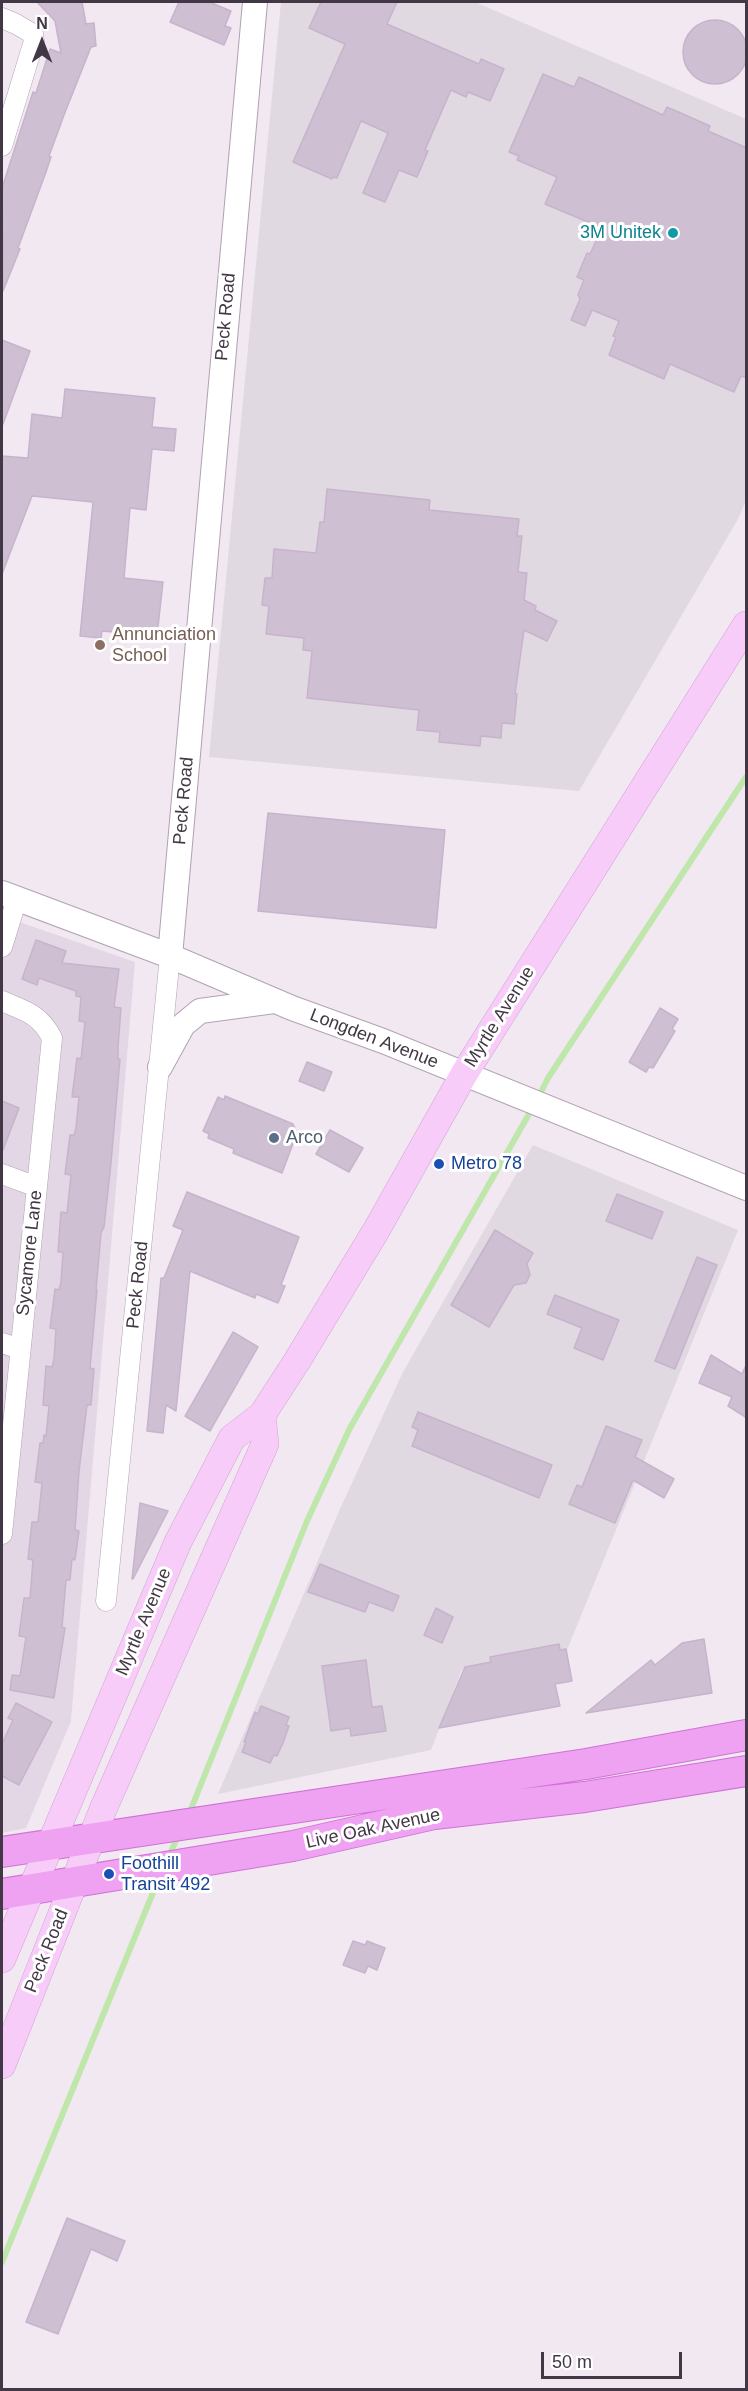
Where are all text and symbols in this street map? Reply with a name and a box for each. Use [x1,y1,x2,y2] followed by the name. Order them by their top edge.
[12,12,72,72] north arrow
[36,15,48,32] text: N
[580,222,661,244] place label: 3M Unitek
[666,226,680,240] marker: 3M Unitek
[211,272,241,362] street label: Peck Road
[112,624,216,666] place label: Annunciation School
[93,638,107,652] marker: Annunciation School
[169,756,199,846] street label: Peck Road
[460,963,540,1071] street label: Myrtle Avenue
[307,1005,441,1073] street label: Longden Avenue
[286,1127,323,1149] place label: Arco
[267,1131,281,1145] marker: Arco
[451,1153,522,1175] place label: Metro 78
[432,1157,446,1171] marker: Metro 78
[13,1189,47,1317] street label: Sycamore Lane
[123,1240,153,1330] street label: Peck Road
[112,1565,176,1679] street label: Myrtle Avenue
[304,1804,442,1854] street label: Live Oak Avenue
[121,1853,210,1896] place label: Foothill Transit 492
[102,1867,116,1881] marker: Foothill Transit 492
[20,1906,74,1996] street label: Peck Road
[544,2340,685,2378] scale bar
[552,2352,592,2372] text: 50 m

